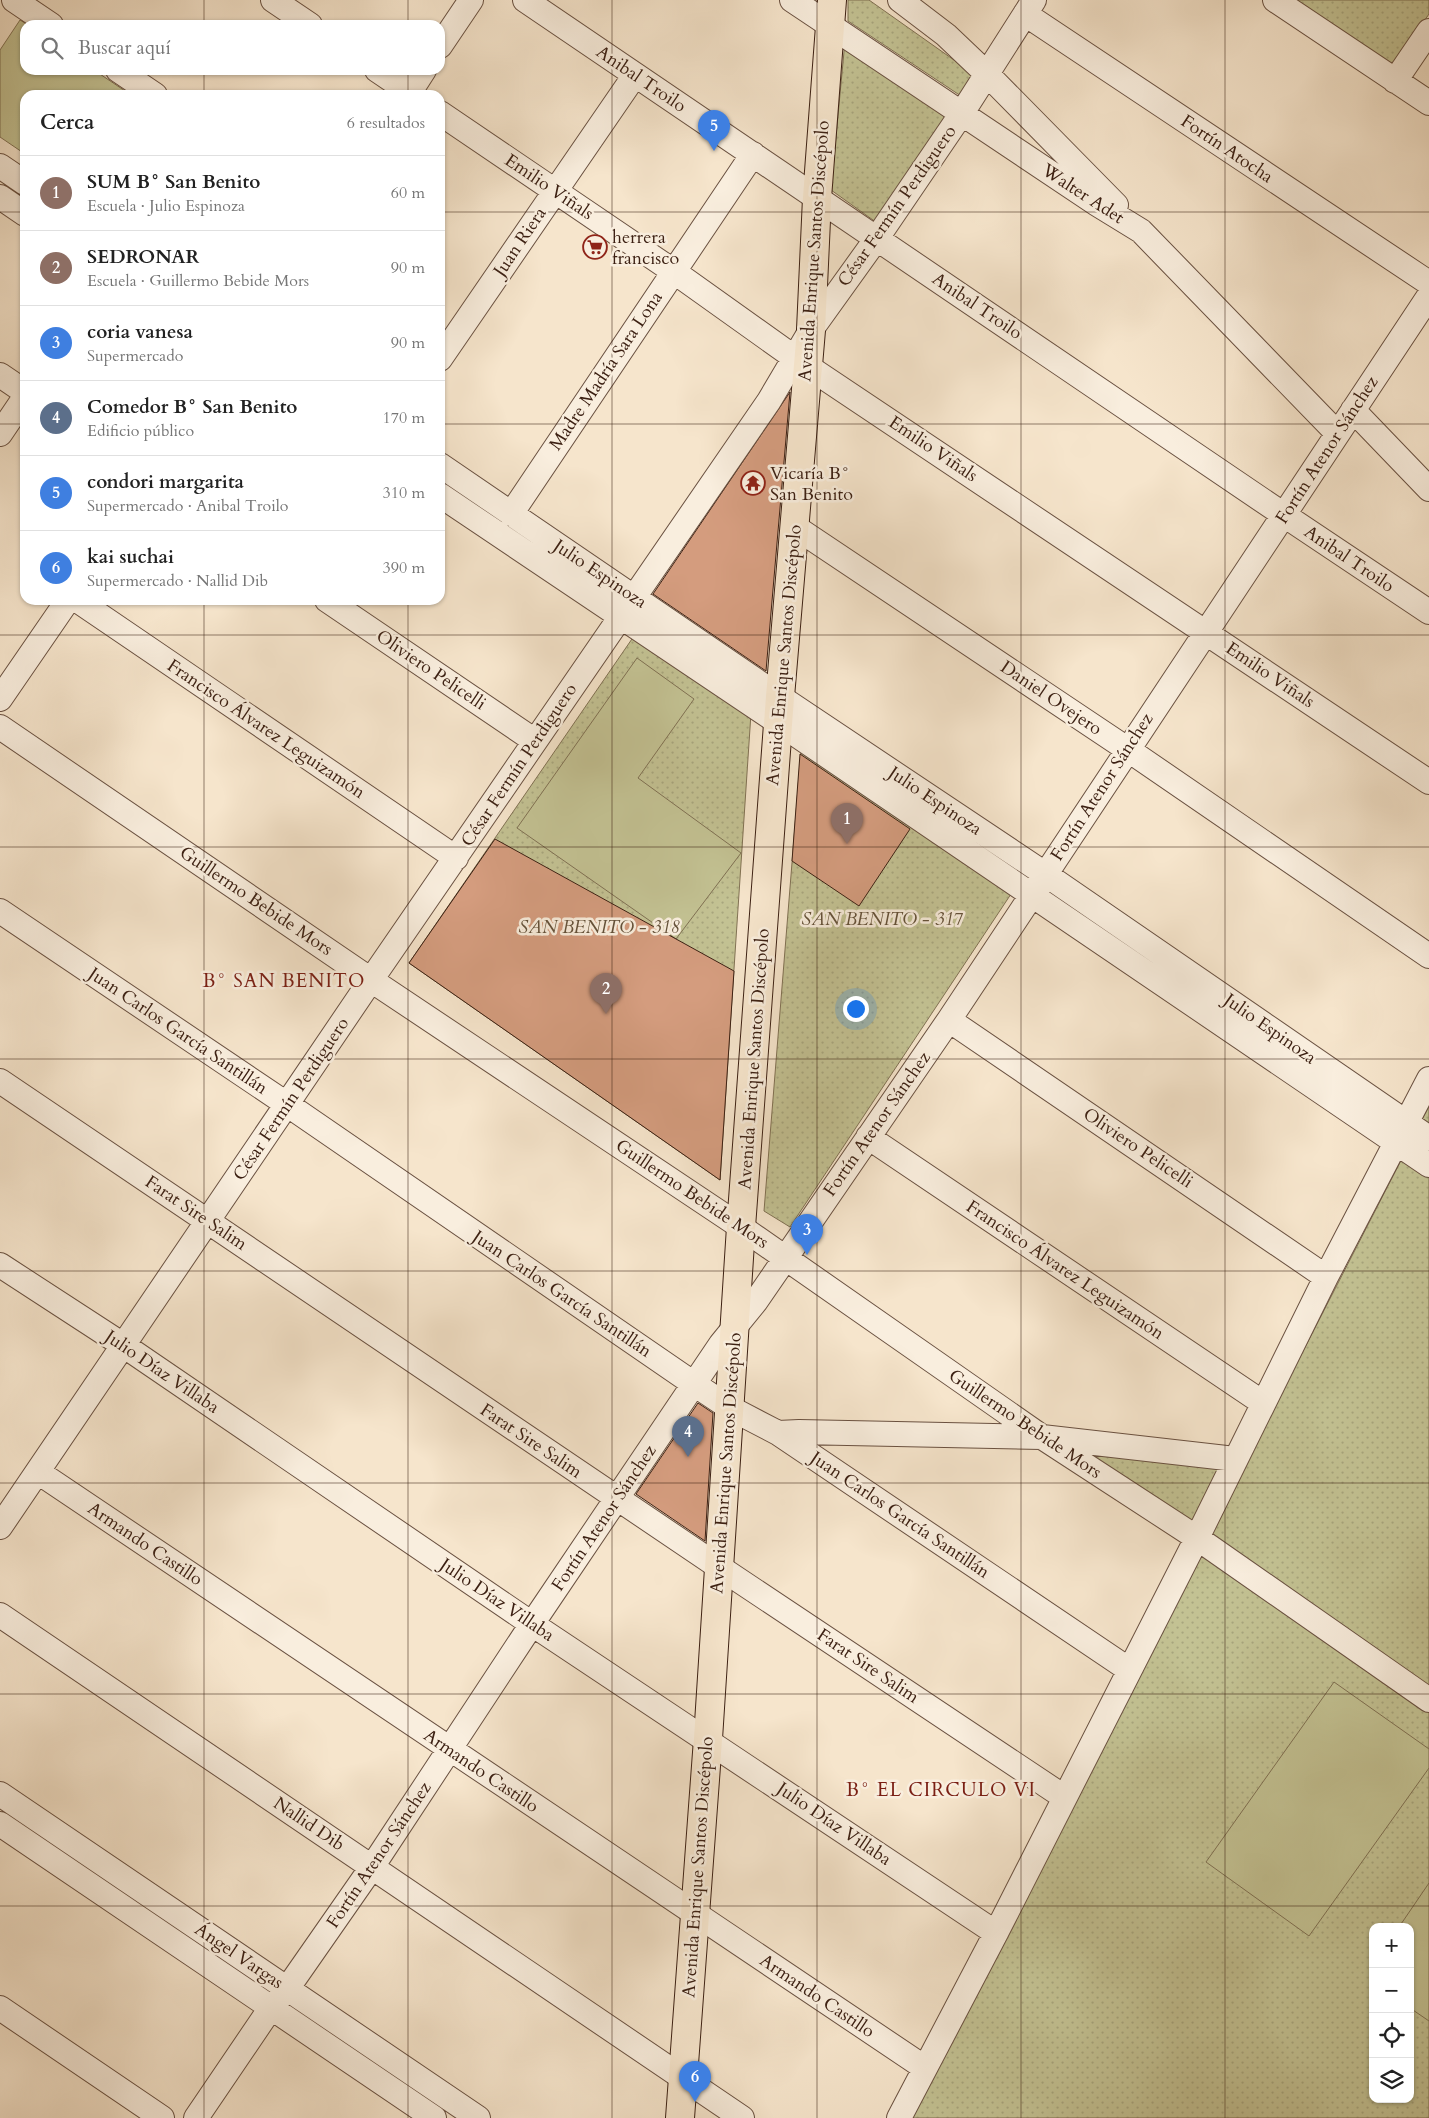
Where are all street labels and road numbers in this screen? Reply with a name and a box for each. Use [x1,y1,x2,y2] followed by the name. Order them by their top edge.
[591,40,691,119] street label: Anibal Troilo
[1176,109,1278,189] street label: Fortín Atocha
[792,119,836,383] street label: Avenida Enrique Santos Discépolo
[832,120,962,292] street label: César Fermín Perdiguero
[500,148,598,226] street label: Emilio Viñals
[1036,157,1129,230] street label: Walter Adet
[486,202,553,284] street label: Juan Riera
[927,267,1027,346] street label: Anibal Troilo
[543,286,669,456] street label: Madre Madría Sara Lona
[1270,371,1384,529] street label: Fortín Atenor Sánchez
[884,410,982,488] street label: Emilio Viñals
[1299,520,1399,599] street label: Anibal Troilo
[760,523,808,787] street label: Avenida Enrique Santos Discépolo
[546,532,652,615] street label: Julio Espinoza
[371,624,491,716] street label: Oliviero Pelicelli
[1221,636,1319,714] street label: Emilio Viñals
[162,653,371,805] street label: Francisco Álvarez Leguizamón
[995,655,1107,741] street label: Daniel Ovejero
[455,678,583,852] street label: César Fermín Perdiguero
[1045,708,1159,866] street label: Fortín Atenor Sánchez
[881,759,987,842] street label: Julio Espinoza
[174,840,338,962] street label: Guillermo Bebide Mors
[732,927,776,1191] street label: Avenida Enrique Santos Discépolo
[81,960,273,1101] street label: Juan Carlos García Santillán
[1216,986,1321,1070] street label: Julio Espinoza
[227,1012,355,1186] street label: César Fermín Perdiguero
[818,1046,936,1202] street label: Fortín Atenor Sánchez
[1078,1102,1198,1194] street label: Oliviero Pelicelli
[610,1133,774,1255] street label: Guillermo Bebide Mors
[140,1170,253,1257] street label: Farat Sire Salim
[961,1194,1170,1346] street label: Francisco Álvarez Leguizamón
[465,1223,657,1364] street label: Juan Carlos García Santillán
[97,1323,224,1420] street label: Julio Díaz Villaba
[704,1331,748,1595] street label: Avenida Enrique Santos Discépolo
[943,1363,1107,1485] street label: Guillermo Bebide Mors
[475,1398,588,1485] street label: Farat Sire Salim
[546,1440,662,1596] street label: Fortín Atenor Sánchez
[803,1444,995,1585] street label: Juan Carlos García Santillán
[82,1496,208,1592] street label: Armando Castillo
[432,1551,559,1648] street label: Julio Díaz Villaba
[812,1623,925,1710] street label: Farat Sire Salim
[418,1723,544,1819] street label: Armando Castillo
[676,1735,720,1999] street label: Avenida Enrique Santos Discépolo
[769,1775,896,1872] street label: Julio Díaz Villaba
[321,1777,437,1933] street label: Fortín Atenor Sánchez
[268,1791,350,1857] street label: Nallid Dib
[190,1917,288,1995] street label: Ángel Vargas
[754,1948,880,2044] street label: Armando Castillo

